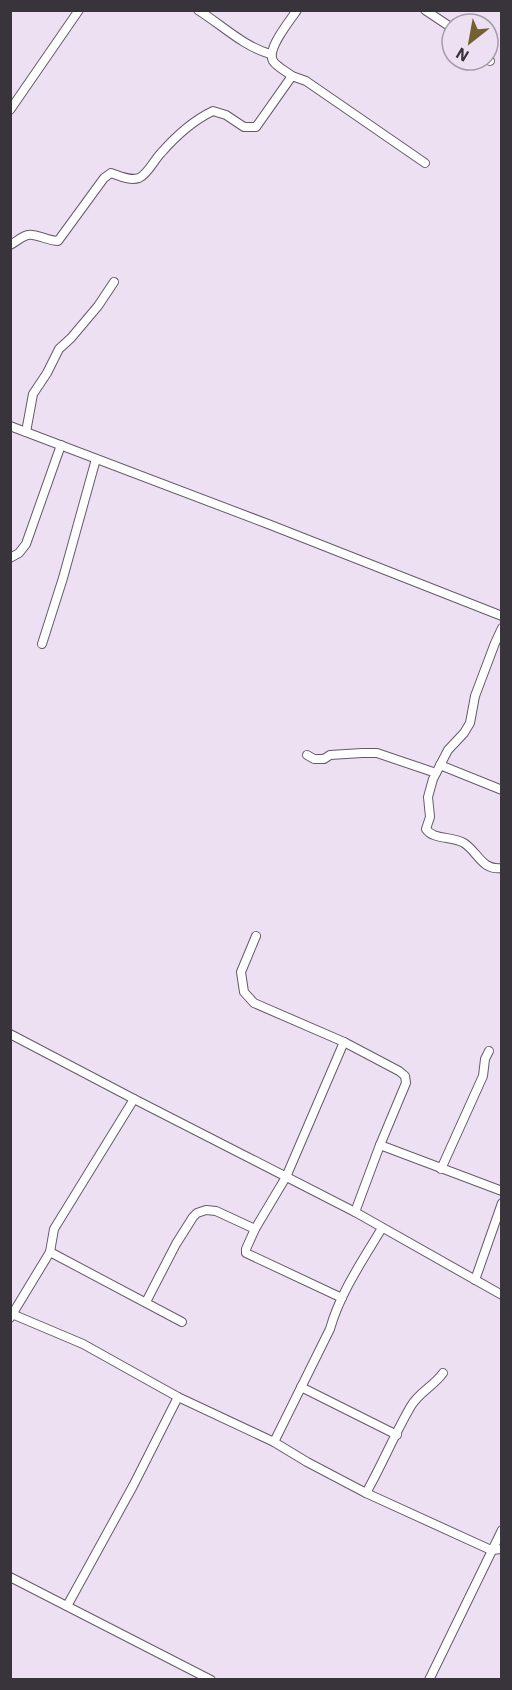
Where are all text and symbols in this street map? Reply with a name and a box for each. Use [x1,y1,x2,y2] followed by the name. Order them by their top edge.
[440,12,500,72] north arrow
[452,43,472,66] text: N

